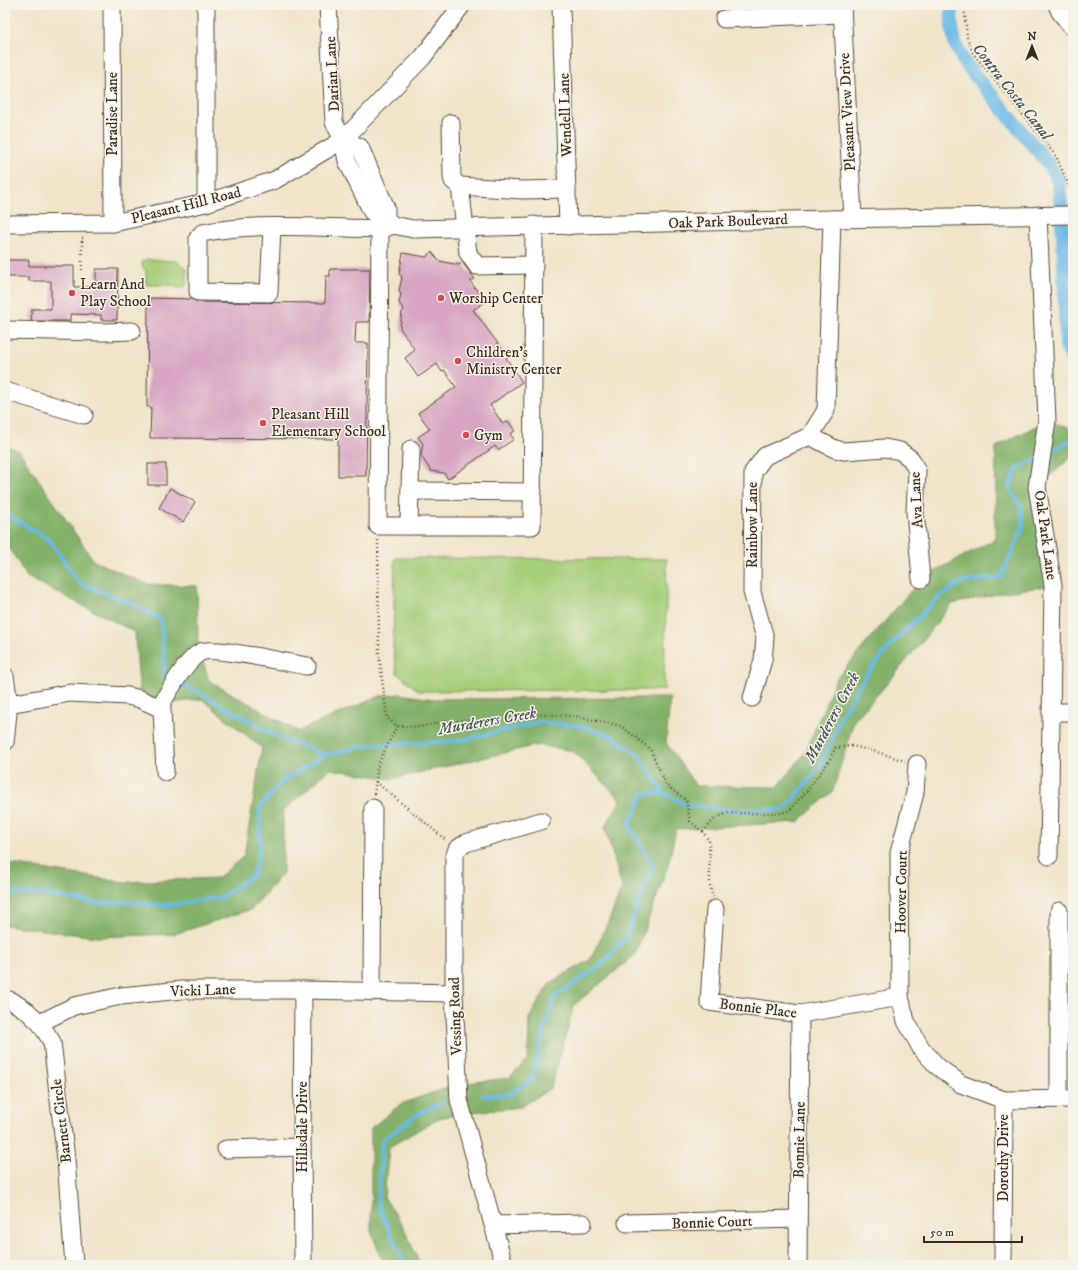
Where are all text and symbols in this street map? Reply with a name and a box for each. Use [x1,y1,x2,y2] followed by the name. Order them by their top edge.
[1012,26,1052,66] north arrow
[1027,30,1037,44] text: N
[321,36,344,112] street label: Darian Lane
[968,39,1057,146] water label: Contra Costa Canal
[835,52,860,172] street label: Pleasant View Drive
[103,72,122,156] street label: Paradise Lane
[555,73,576,158] street label: Wendell Lane
[129,183,244,228] street label: Pleasant Hill Road
[668,210,789,233] street label: Oak Park Boulevard
[80,275,151,311] place label: Learn And Play School
[67,288,77,298] marker: Learn And Play School
[448,289,543,308] place label: Worship Center
[436,293,446,303] marker: Worship Center
[466,343,562,379] place label: Children's Ministry Center
[453,356,463,366] marker: Children's Ministry Center
[271,405,386,441] place label: Pleasant Hill Elementary School
[258,418,268,428] marker: Pleasant Hill Elementary School
[474,426,503,445] place label: Gym
[461,430,471,440] marker: Gym
[906,471,927,529] street label: Ava Lane
[743,482,762,568] street label: Rainbow Lane
[1030,489,1061,581] street label: Oak Park Lane
[799,669,864,767] water label: Murderers Creek
[436,702,538,740] water label: Murderers Creek
[891,850,912,934] street label: Hoover Court
[445,976,466,1056] street label: Vessing Road
[169,980,236,1001] street label: Vicki Lane
[718,994,798,1023] street label: Bonnie Place
[47,1078,76,1164] street label: Barnett Circle
[293,1081,312,1173] street label: Hillsdale Drive
[789,1101,810,1179] street label: Bonnie Lane
[994,1114,1013,1202] street label: Dorothy Drive
[671,1212,753,1233] street label: Bonnie Court
[924,1218,1022,1244] scale bar
[930,1225,954,1240] text: 50 m

